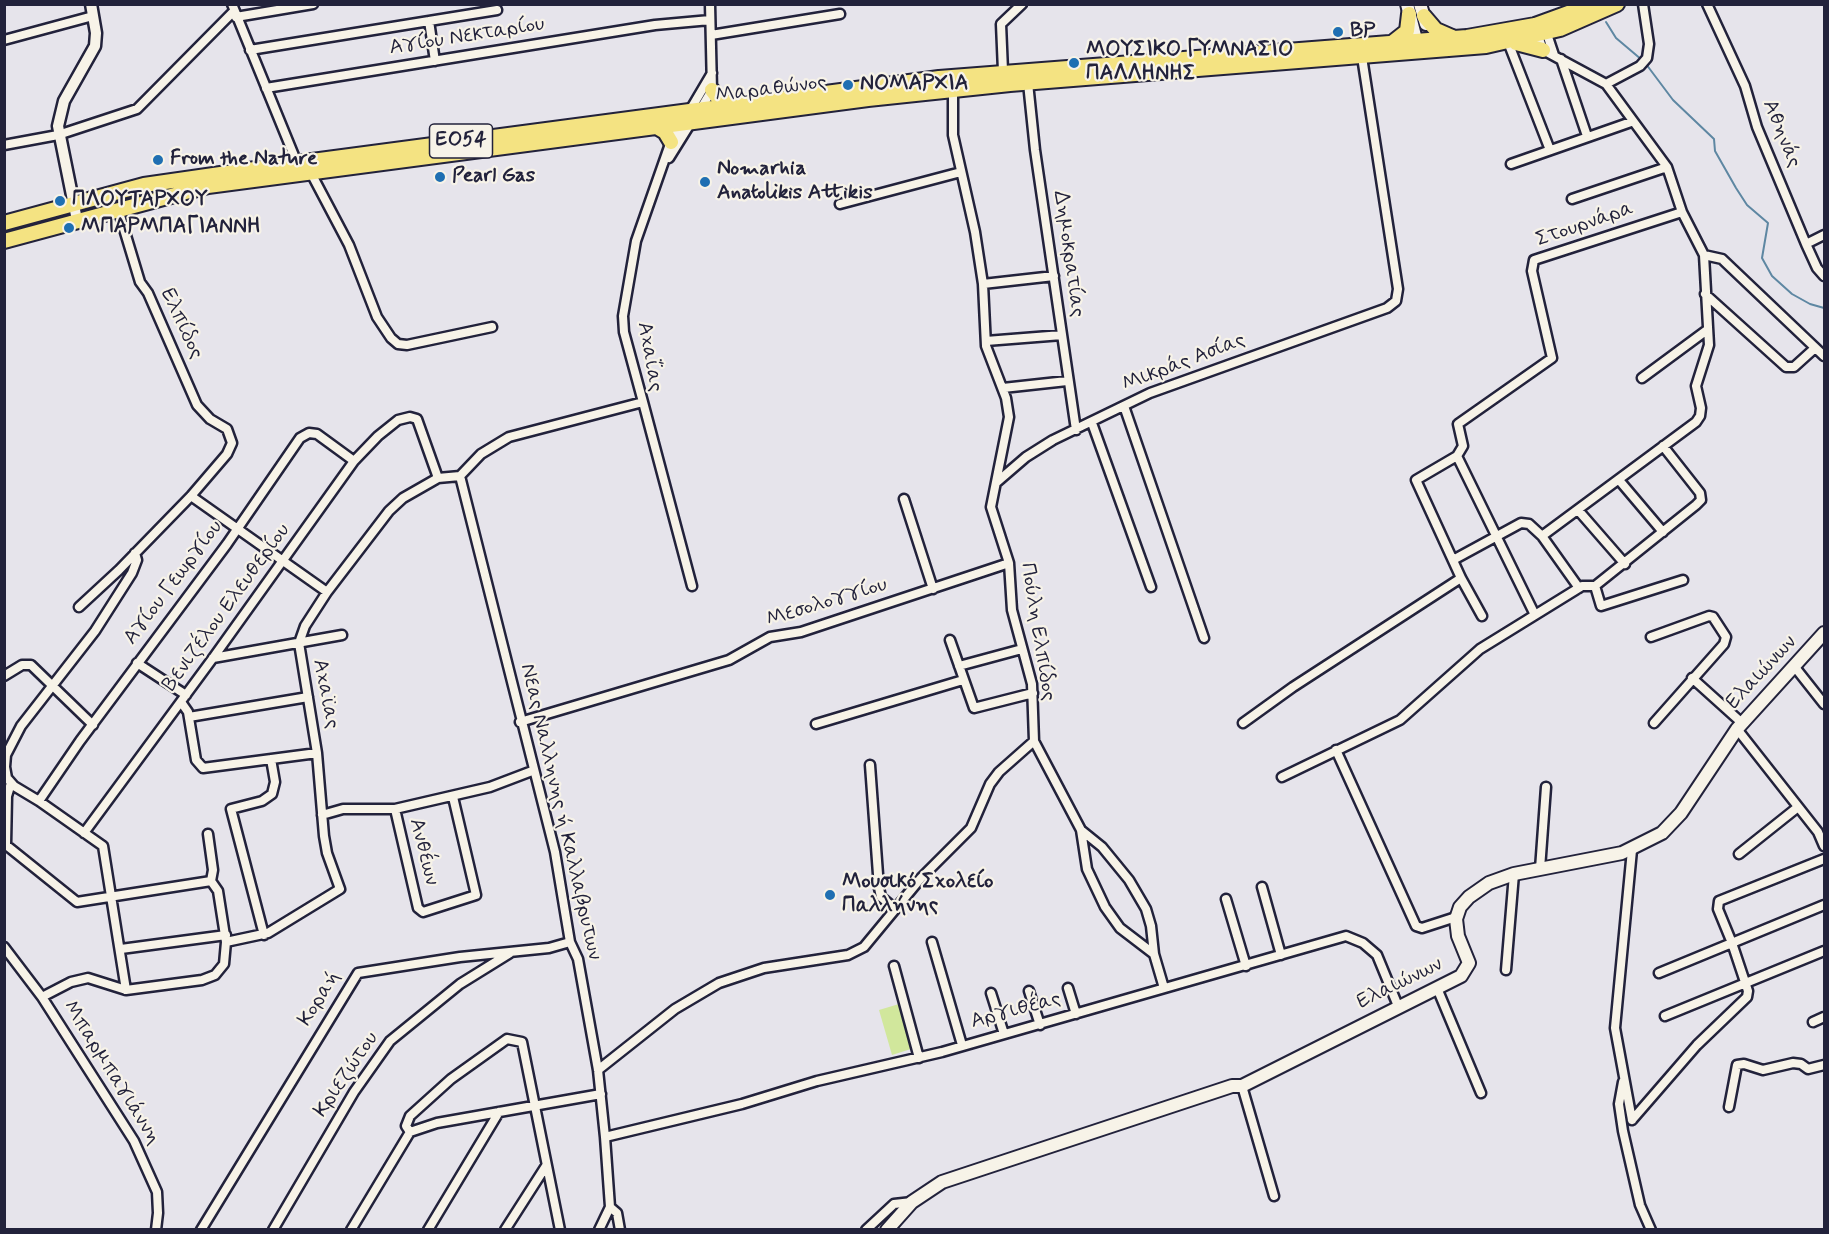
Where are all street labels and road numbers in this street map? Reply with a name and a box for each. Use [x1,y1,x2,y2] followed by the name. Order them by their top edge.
[388,12,546,62] street label: Αγίου Νεκταρίου
[714,71,828,109] street label: Μαραθώνος
[1756,96,1806,172] street label: Αθηνάς
[430,124,492,158] road number: ΕΟ54
[1047,189,1089,319] street label: Δημοκρατίας
[1533,197,1637,253] street label: Στουρνάρα
[154,285,208,363] street label: Ελπίδος
[630,320,668,394] street label: Αχαΐας
[1119,328,1249,398] street label: Μικράς Ασίας
[119,516,229,650] street label: Αγίου Γεωργίου
[158,519,296,697] street label: Βενιζέλου Ελευθερίου
[1014,561,1060,703] street label: Πούλη Ελπίδος
[764,573,890,633] street label: Μεσολογγίου
[1721,631,1803,715] street label: Ελαιώνων
[306,657,344,731] street label: Αχαϊας
[514,661,606,963] street label: Νεας Nαλληνης ή Καλλαβρυτων
[403,816,443,888] street label: Ανθέων
[1353,952,1447,1016] street label: Ελαιώνων
[293,967,347,1031] street label: Κοραή
[968,987,1064,1035] street label: Αργιθέας
[57,996,165,1150] street label: Μπαρμπαγιάννη
[309,1027,385,1123] street label: Κριεζώτου

